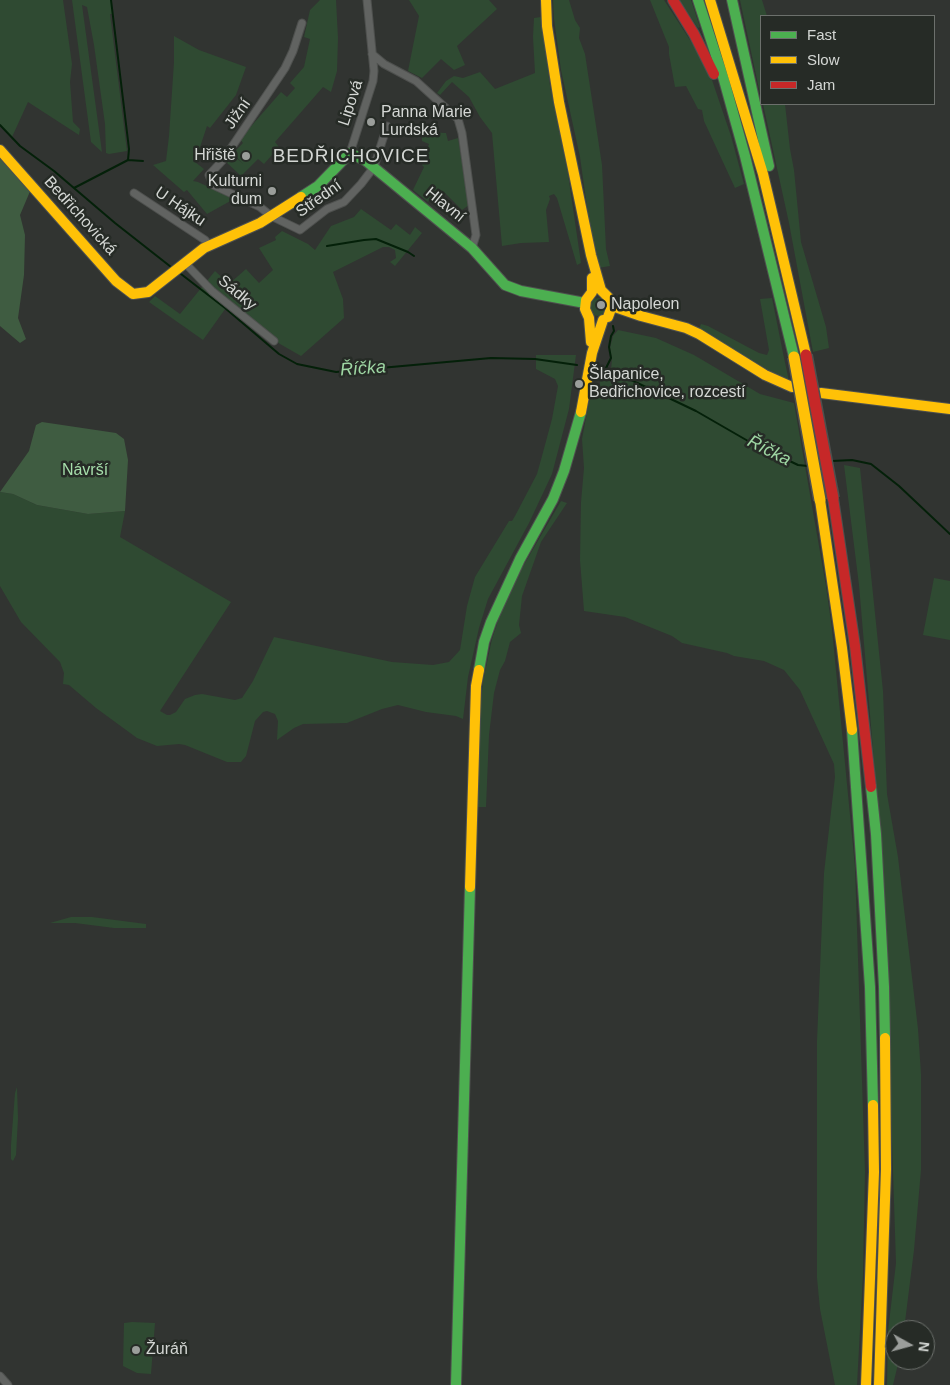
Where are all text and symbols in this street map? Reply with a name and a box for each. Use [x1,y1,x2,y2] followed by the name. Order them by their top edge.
[760,15,935,105] legend
[807,26,836,43] text: Fast
[807,51,840,68] text: Slow
[807,76,835,93] text: Jam
[335,78,367,128] street label: Lipová
[221,95,255,133] street label: Jižní
[381,103,472,141] place label: Panna Marie Lurdská
[365,116,377,128] marker: Panna Marie Lurdská
[194,146,236,166] place label: Hřiště
[271,146,431,168] district label: BEDŘICHOVICE
[240,150,252,162] marker: Hřiště
[208,172,262,210] place label: Kulturni dum
[40,173,120,259] street label: Bedřichovická
[292,176,346,222] street label: Střední
[151,183,209,231] street label: U Hájku
[421,183,469,227] street label: Hlavní
[266,185,278,197] marker: Kulturni dum
[214,271,260,315] street label: Sádky
[611,295,680,315] place label: Napoleon
[595,299,607,311] marker: Napoleon
[339,357,387,381] water label: Říčka
[589,365,746,403] place label: Šlapanice, Bedřichovice, rozcestí
[573,378,585,390] marker: Šlapanice, Bedřichovice, rozcestí
[744,431,794,471] water label: Říčka
[62,461,108,481] park label: Návrší
[885,1320,935,1370] north arrow
[146,1340,188,1360] place label: Žuráň
[915,1341,932,1353] text: N
[130,1344,142,1356] marker: Žuráň

